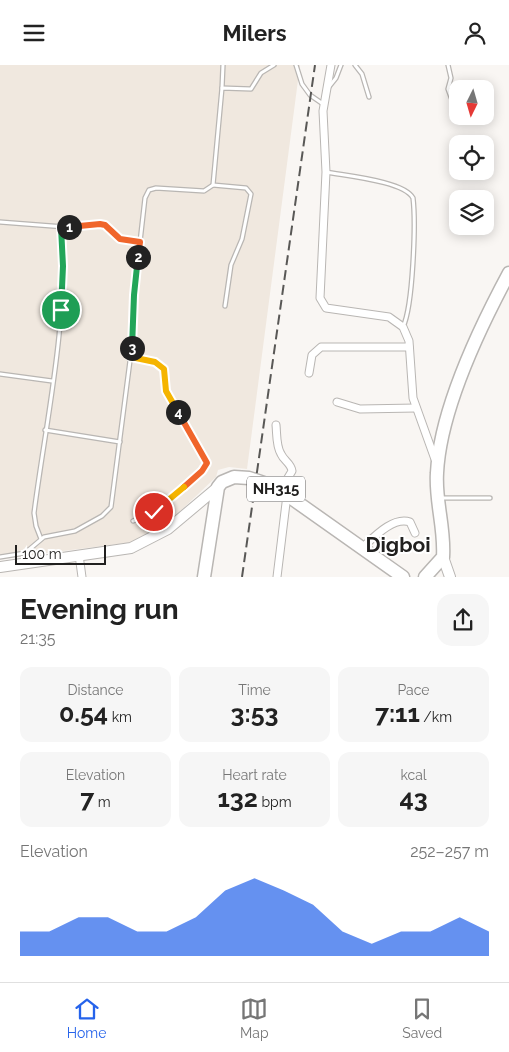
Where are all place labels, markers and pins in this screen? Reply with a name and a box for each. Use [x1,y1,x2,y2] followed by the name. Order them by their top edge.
[56,215,82,239] pin: 1
[126,245,150,269] pin: 2
[40,289,82,331] pin
[120,335,144,361] pin: 3
[166,399,190,425] pin: 4
[133,491,175,533] pin

